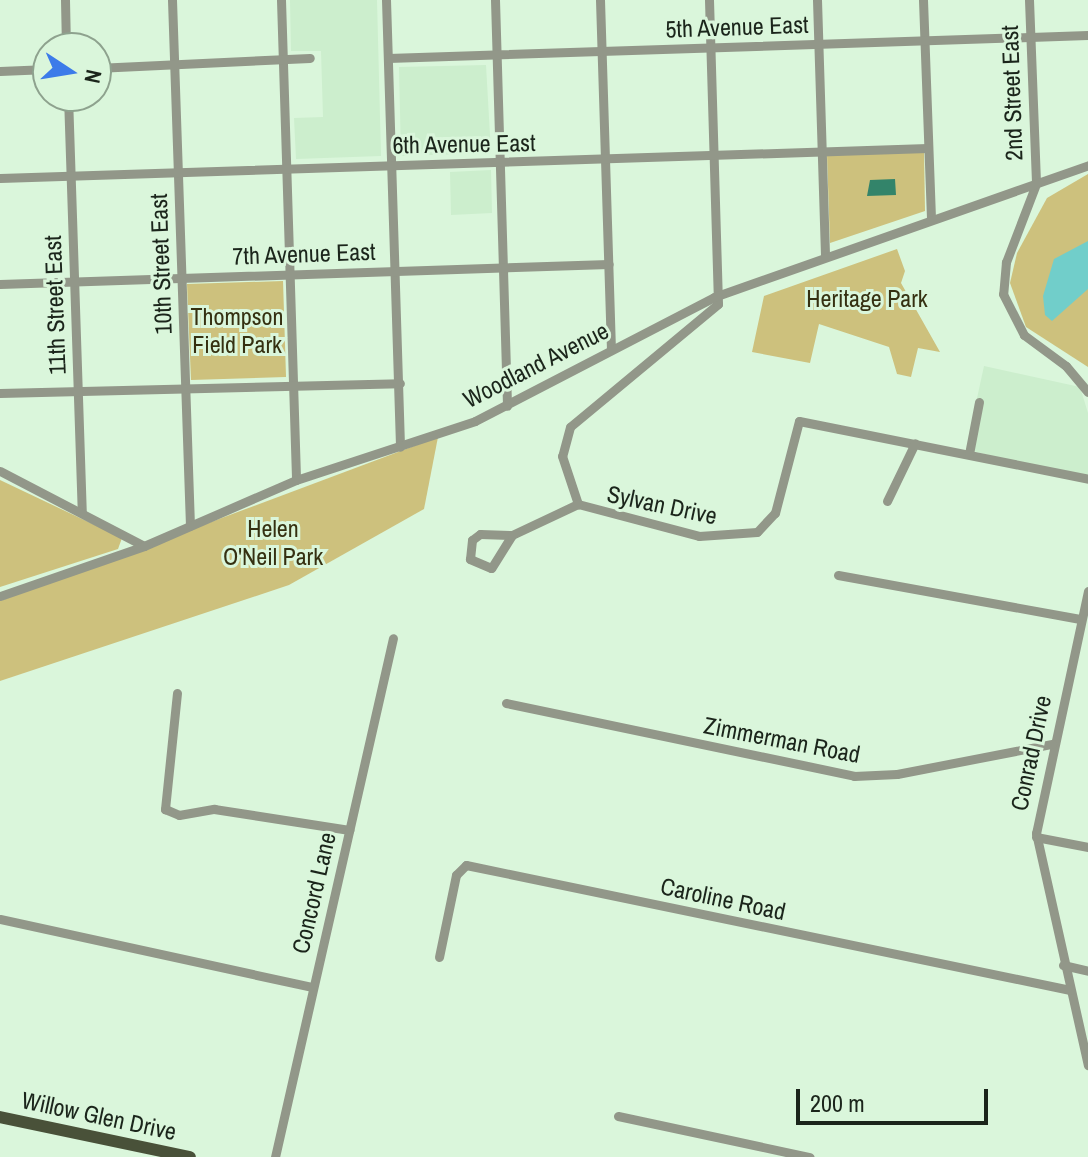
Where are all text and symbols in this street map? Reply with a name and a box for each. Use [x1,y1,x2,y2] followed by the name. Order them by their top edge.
[664,10,810,44] street label: 5th Avenue East
[995,25,1029,161] street label: 2nd Street East
[32,32,112,112] north arrow
[77,67,110,86] text: N
[392,128,536,160] street label: 6th Avenue East
[144,193,178,335] street label: 10th Street East
[38,235,72,375] street label: 11th Street East
[231,237,377,271] street label: 7th Avenue East
[806,285,928,313] park label: Heritage Park
[191,303,283,359] park label: Thompson Field Park
[458,316,614,414] street label: Woodland Avenue
[604,479,720,531] street label: Sylvan Drive
[223,515,323,571] park label: Helen O'Neil Park
[1005,693,1057,813] street label: Conrad Drive
[701,711,863,769] street label: Zimmerman Road
[286,830,342,956] street label: Concord Lane
[658,872,788,926] street label: Caroline Road
[800,1073,992,1123] scale bar
[19,1086,179,1146] street label: Willow Glen Drive
[810,1087,865,1119] text: 200 m

